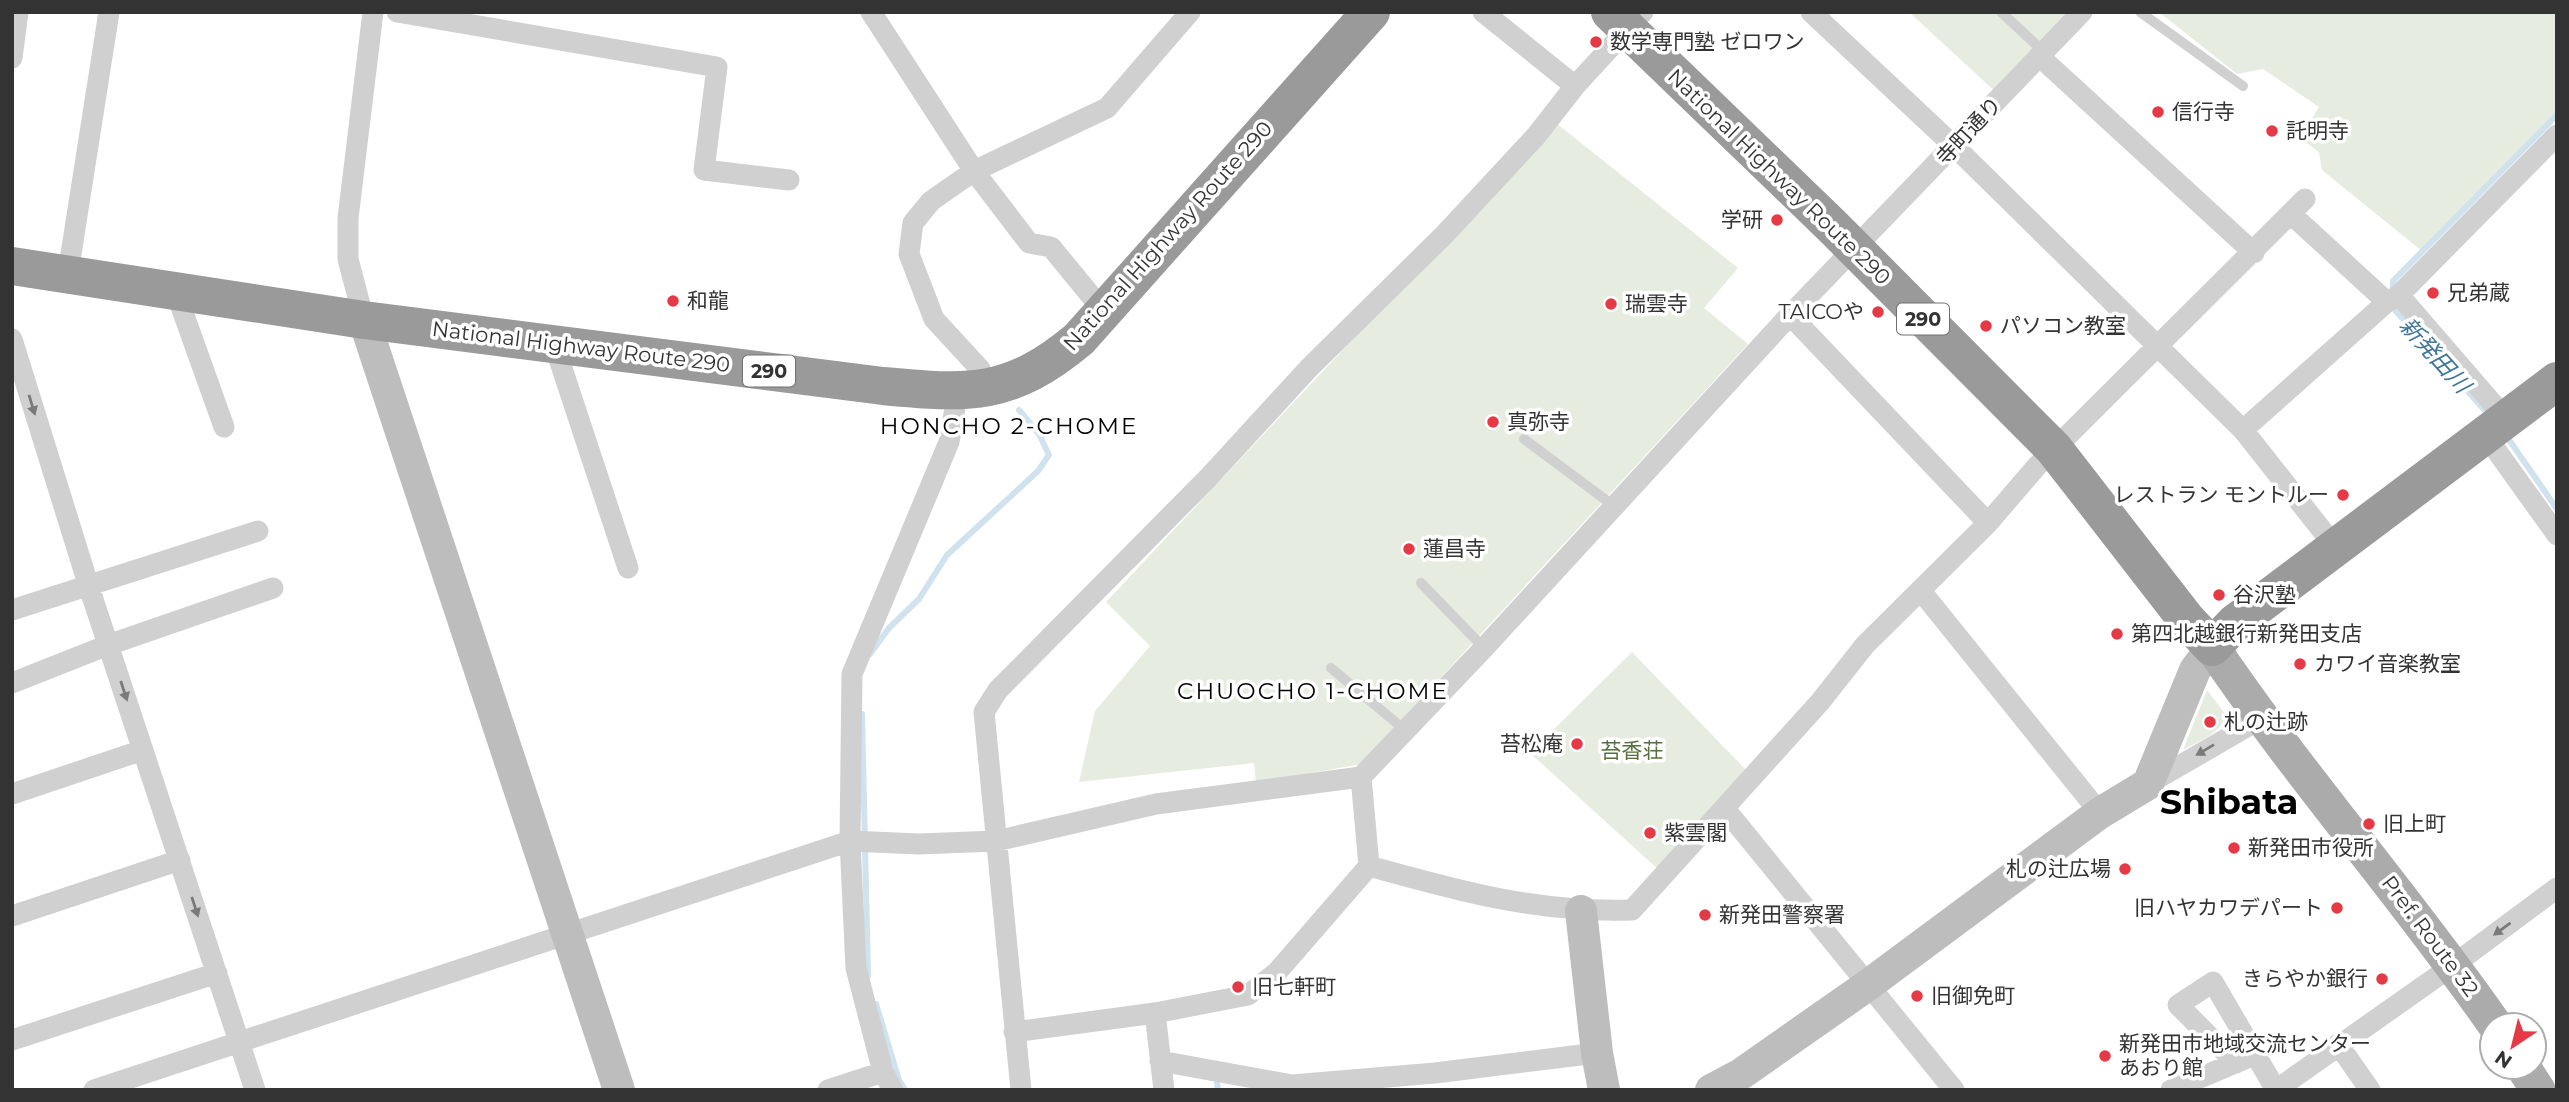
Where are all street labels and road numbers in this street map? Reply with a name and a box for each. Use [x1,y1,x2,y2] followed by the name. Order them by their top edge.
[1663,63,1896,290] street label: National Highway Route 290
[1931,91,2006,170] street label: 寺町通り
[1058,116,1277,355] street label: National Highway Route 290
[1897,304,1949,334] road number: 290
[431,316,731,377] street label: National Highway Route 290
[743,356,795,386] road number: 290
[2377,870,2484,1001] street label: Pref. Route 32

